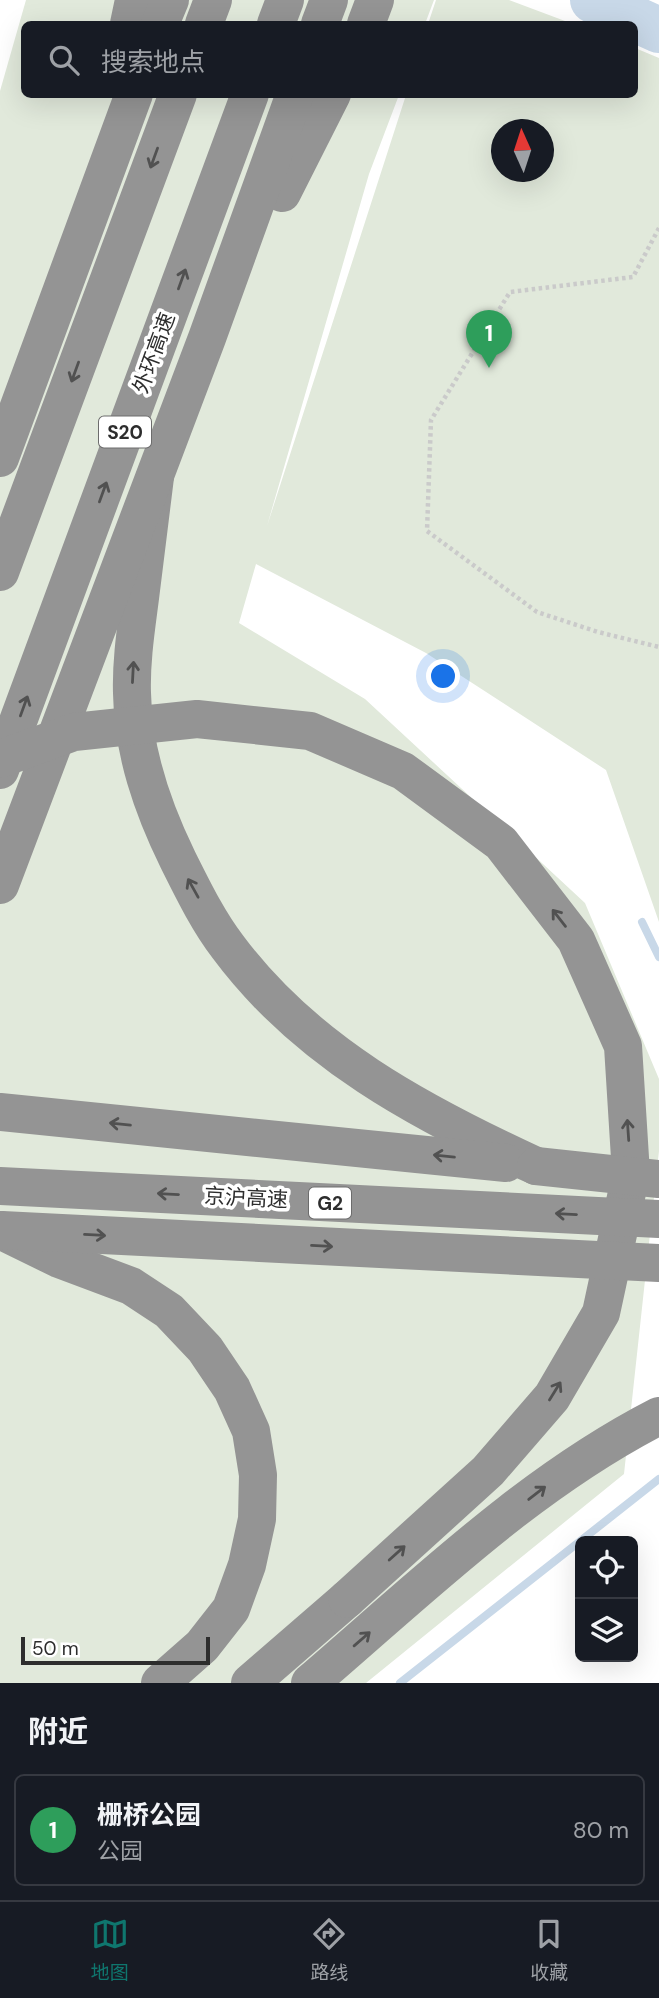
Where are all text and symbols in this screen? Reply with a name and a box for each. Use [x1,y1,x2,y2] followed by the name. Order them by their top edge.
[21,21,638,98] search box
[45,41,83,79] icon: search
[101,45,205,79] text: 搜索地点
[491,119,554,182] north arrow
[147,147,159,169] one-way arrow
[177,269,189,290] one-way arrow
[126,309,182,397] street label: 外环高速
[466,310,512,368] pin: 1
[67,360,80,382] one-way arrow
[99,416,151,448] road number: S20
[98,482,110,504] one-way arrow
[426,659,460,693] your location
[127,662,140,684] one-way arrow
[18,695,31,717] one-way arrow
[186,879,200,899] one-way arrow
[551,910,567,928] one-way arrow
[109,1117,132,1130] one-way arrow
[621,1119,634,1142] one-way arrow
[433,1150,456,1163] one-way arrow
[203,1182,289,1214] street label: 京沪高速
[157,1188,180,1201] one-way arrow
[309,1188,351,1218] road number: G2
[555,1208,578,1221] one-way arrow
[83,1228,106,1241] one-way arrow
[310,1240,333,1253] one-way arrow
[549,1381,563,1401] one-way arrow
[527,1485,545,1500] one-way arrow
[575,1536,638,1662] map controls
[575,1536,638,1599] button: locate
[388,1545,405,1562] one-way arrow
[575,1599,638,1662] button: layers
[353,1631,371,1647] one-way arrow
[21,1634,210,1666] scale bar
[32,1636,79,1661] text: 50 m
[28,1712,88,1751] text: 附近
[97,1798,201,1832] text: 栅桥公园
[49,1815,57,1845] text: 1
[573,1815,629,1845] text: 80 m
[97,1836,143,1866] text: 公园
[91,1915,129,1985] tab: 地图
[310,1915,348,1985] tab: 路线
[530,1915,568,1985] tab: 收藏

